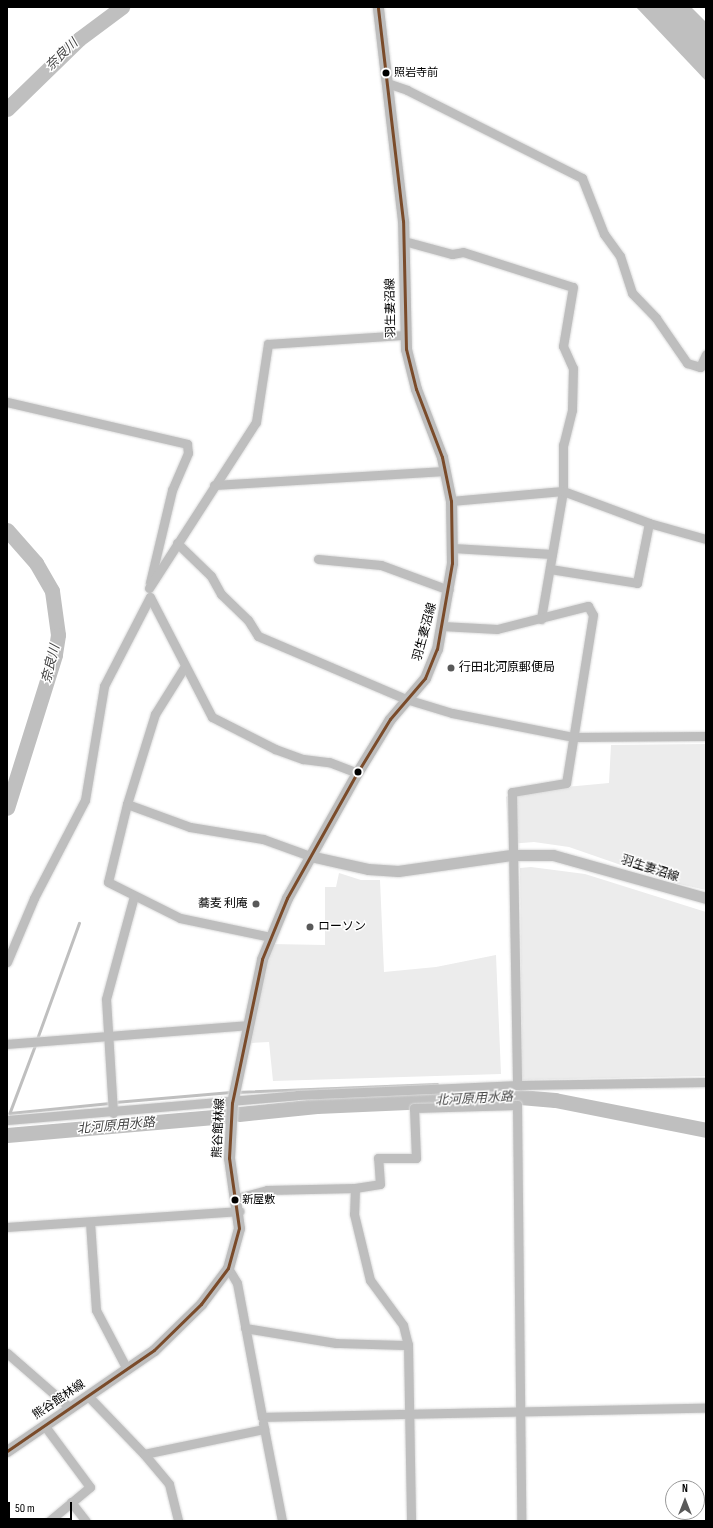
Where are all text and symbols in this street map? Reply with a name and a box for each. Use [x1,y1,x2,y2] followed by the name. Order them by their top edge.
[43,36,81,74] water label: 奈良川
[394,66,438,80] place label: 照岩寺前
[381,68,391,78] marker: 照岩寺前
[383,278,399,338] street label: 羽生妻沼線
[410,601,440,663] street label: 羽生妻沼線
[39,643,63,685] water label: 奈良川
[459,661,555,675] place label: 行田北河原郵便局
[446,663,456,673] marker: 行田北河原郵便局
[353,767,363,777] unlabelled marker
[619,853,681,885] street label: 羽生妻沼線
[198,897,248,911] place label: 蕎麦 利庵
[251,899,261,909] marker: 蕎麦 利庵
[318,920,366,934] place label: ローソン
[305,922,315,932] marker: ローソン
[435,1089,513,1109] water label: 北河原用水路
[210,1098,228,1158] street label: 熊谷館林線
[76,1115,156,1137] water label: 北河原用水路
[242,1193,275,1207] place label: 新屋敷
[230,1195,240,1205] marker: 新屋敷
[30,1377,88,1423] street label: 熊谷館林線
[665,1480,705,1520] north arrow
[682,1482,688,1495] text: N
[10,1494,74,1520] scale bar
[15,1501,35,1516] text: 50 m

